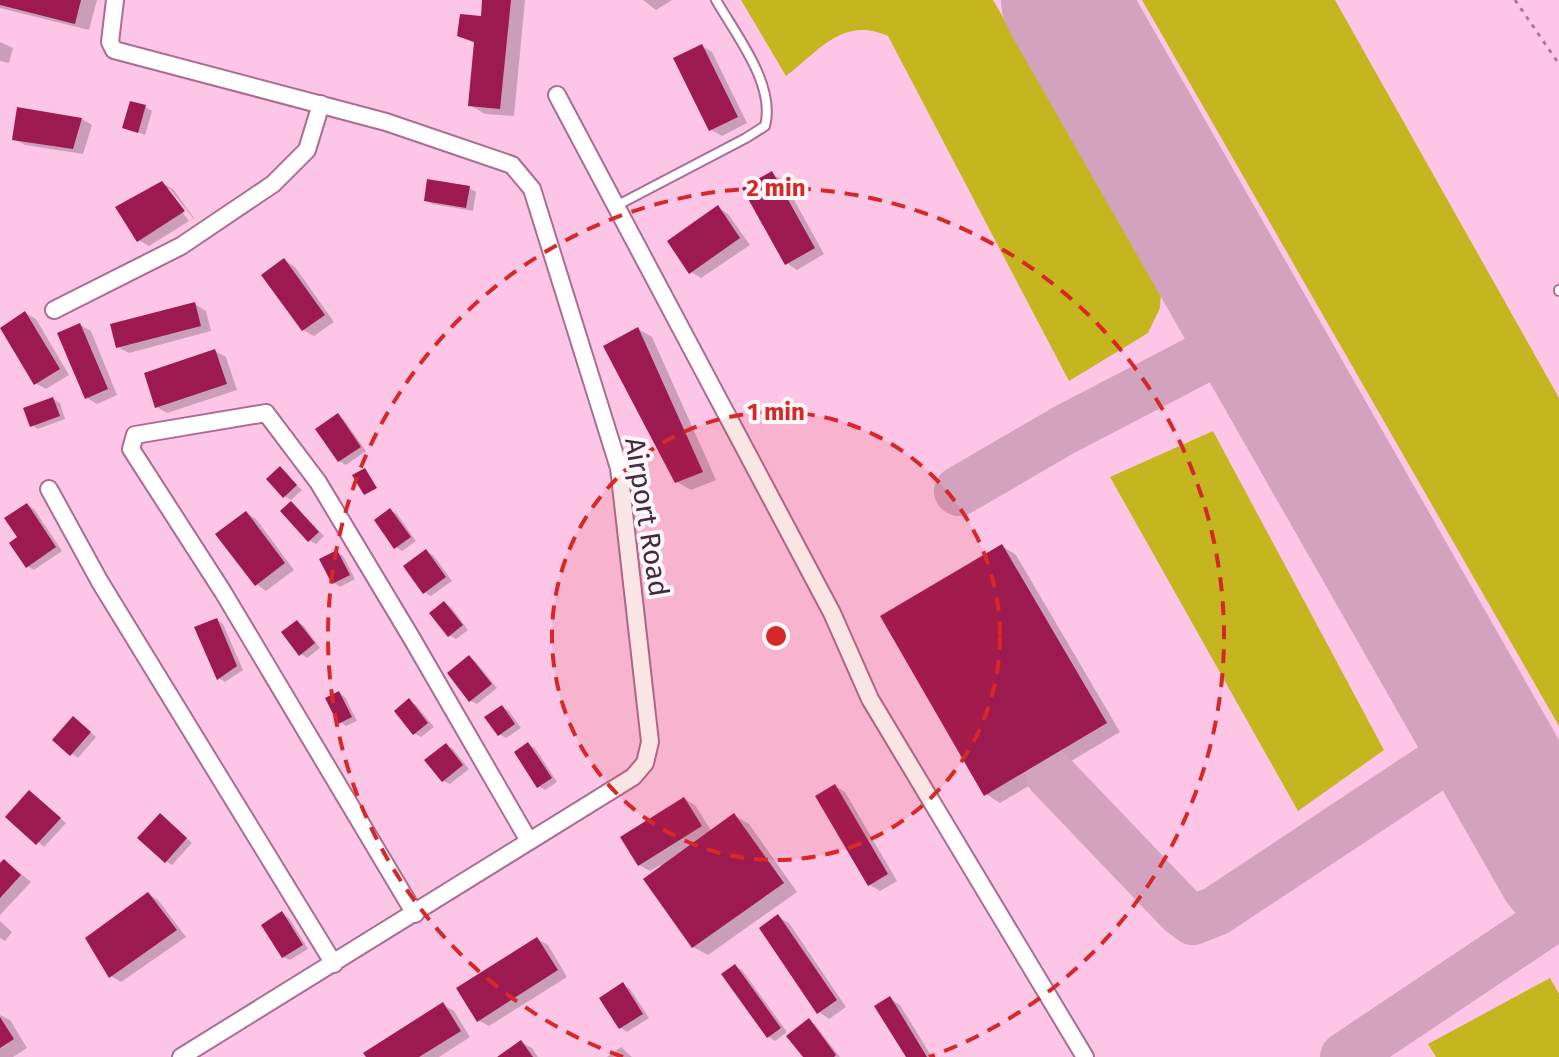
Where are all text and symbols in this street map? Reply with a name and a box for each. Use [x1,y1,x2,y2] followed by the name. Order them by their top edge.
[747,174,806,202] text: 2 min
[747,398,805,426] text: 1 min
[618,435,676,599] street label: Airport Road
[762,622,790,650] centre of rings

